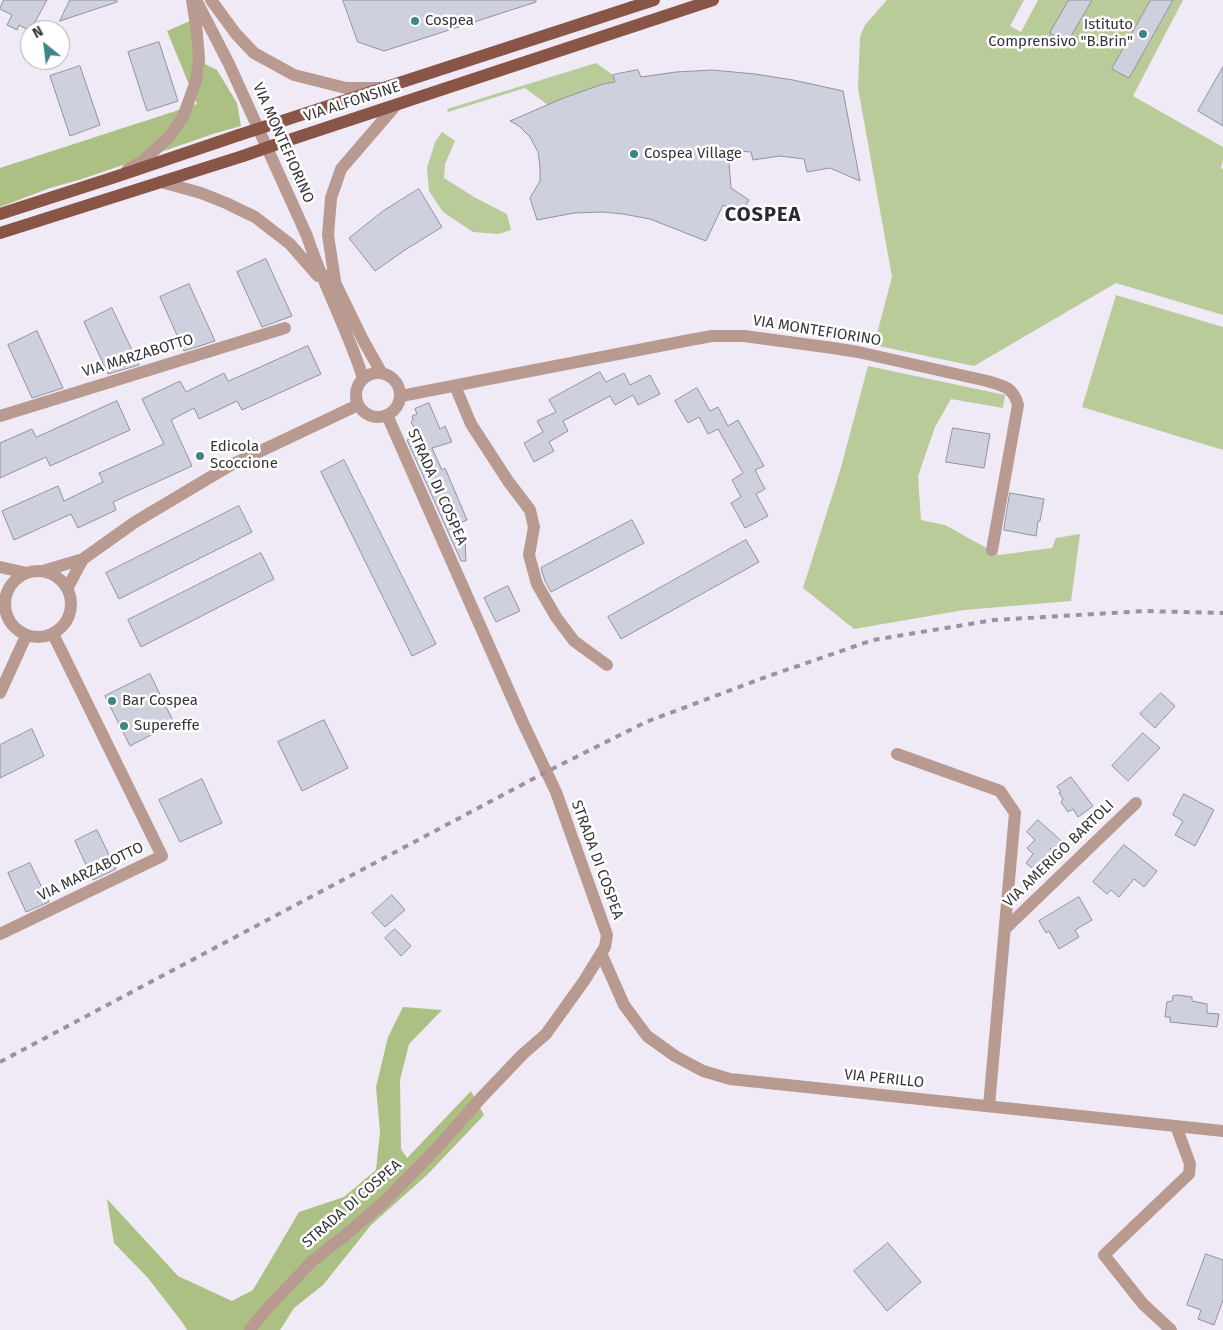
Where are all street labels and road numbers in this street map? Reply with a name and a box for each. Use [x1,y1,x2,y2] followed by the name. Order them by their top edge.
[302,78,402,126] street label: VIA ALFONSINE
[248,80,318,206] street label: VIA MONTEFIORINO
[752,312,882,350] street label: VIA MONTEFIORINO
[80,331,196,381] street label: VIA MARZABOTTO
[403,426,471,548] street label: STRADA DI COSPEA
[1000,797,1118,911] street label: VIA AMERIGO BARTOLI
[567,798,627,922] street label: STRADA DI COSPEA
[35,839,147,905] street label: VIA MARZABOTTO
[843,1066,925,1092] street label: VIA PERILLO
[299,1156,405,1252] street label: STRADA DI COSPEA

